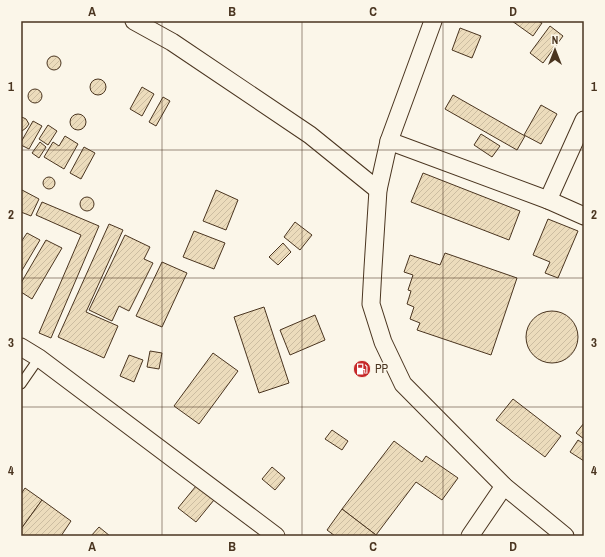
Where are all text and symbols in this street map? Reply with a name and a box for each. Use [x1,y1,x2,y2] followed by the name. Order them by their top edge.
[88,3,96,20] text: A
[228,3,236,20] text: B
[369,3,377,20] text: C
[509,3,517,20] text: D
[535,30,575,70] north arrow
[552,33,558,47] text: N
[8,78,14,95] text: 1
[591,78,597,95] text: 1
[8,206,14,223] text: 2
[591,206,597,223] text: 2
[8,334,14,351] text: 3
[591,334,597,351] text: 3
[352,359,372,379] fuel station icon: PP
[375,361,389,377] place label: PP
[8,462,14,479] text: 4
[591,462,597,479] text: 4
[88,538,96,555] text: A
[228,538,236,555] text: B
[369,538,377,555] text: C
[509,538,517,555] text: D

